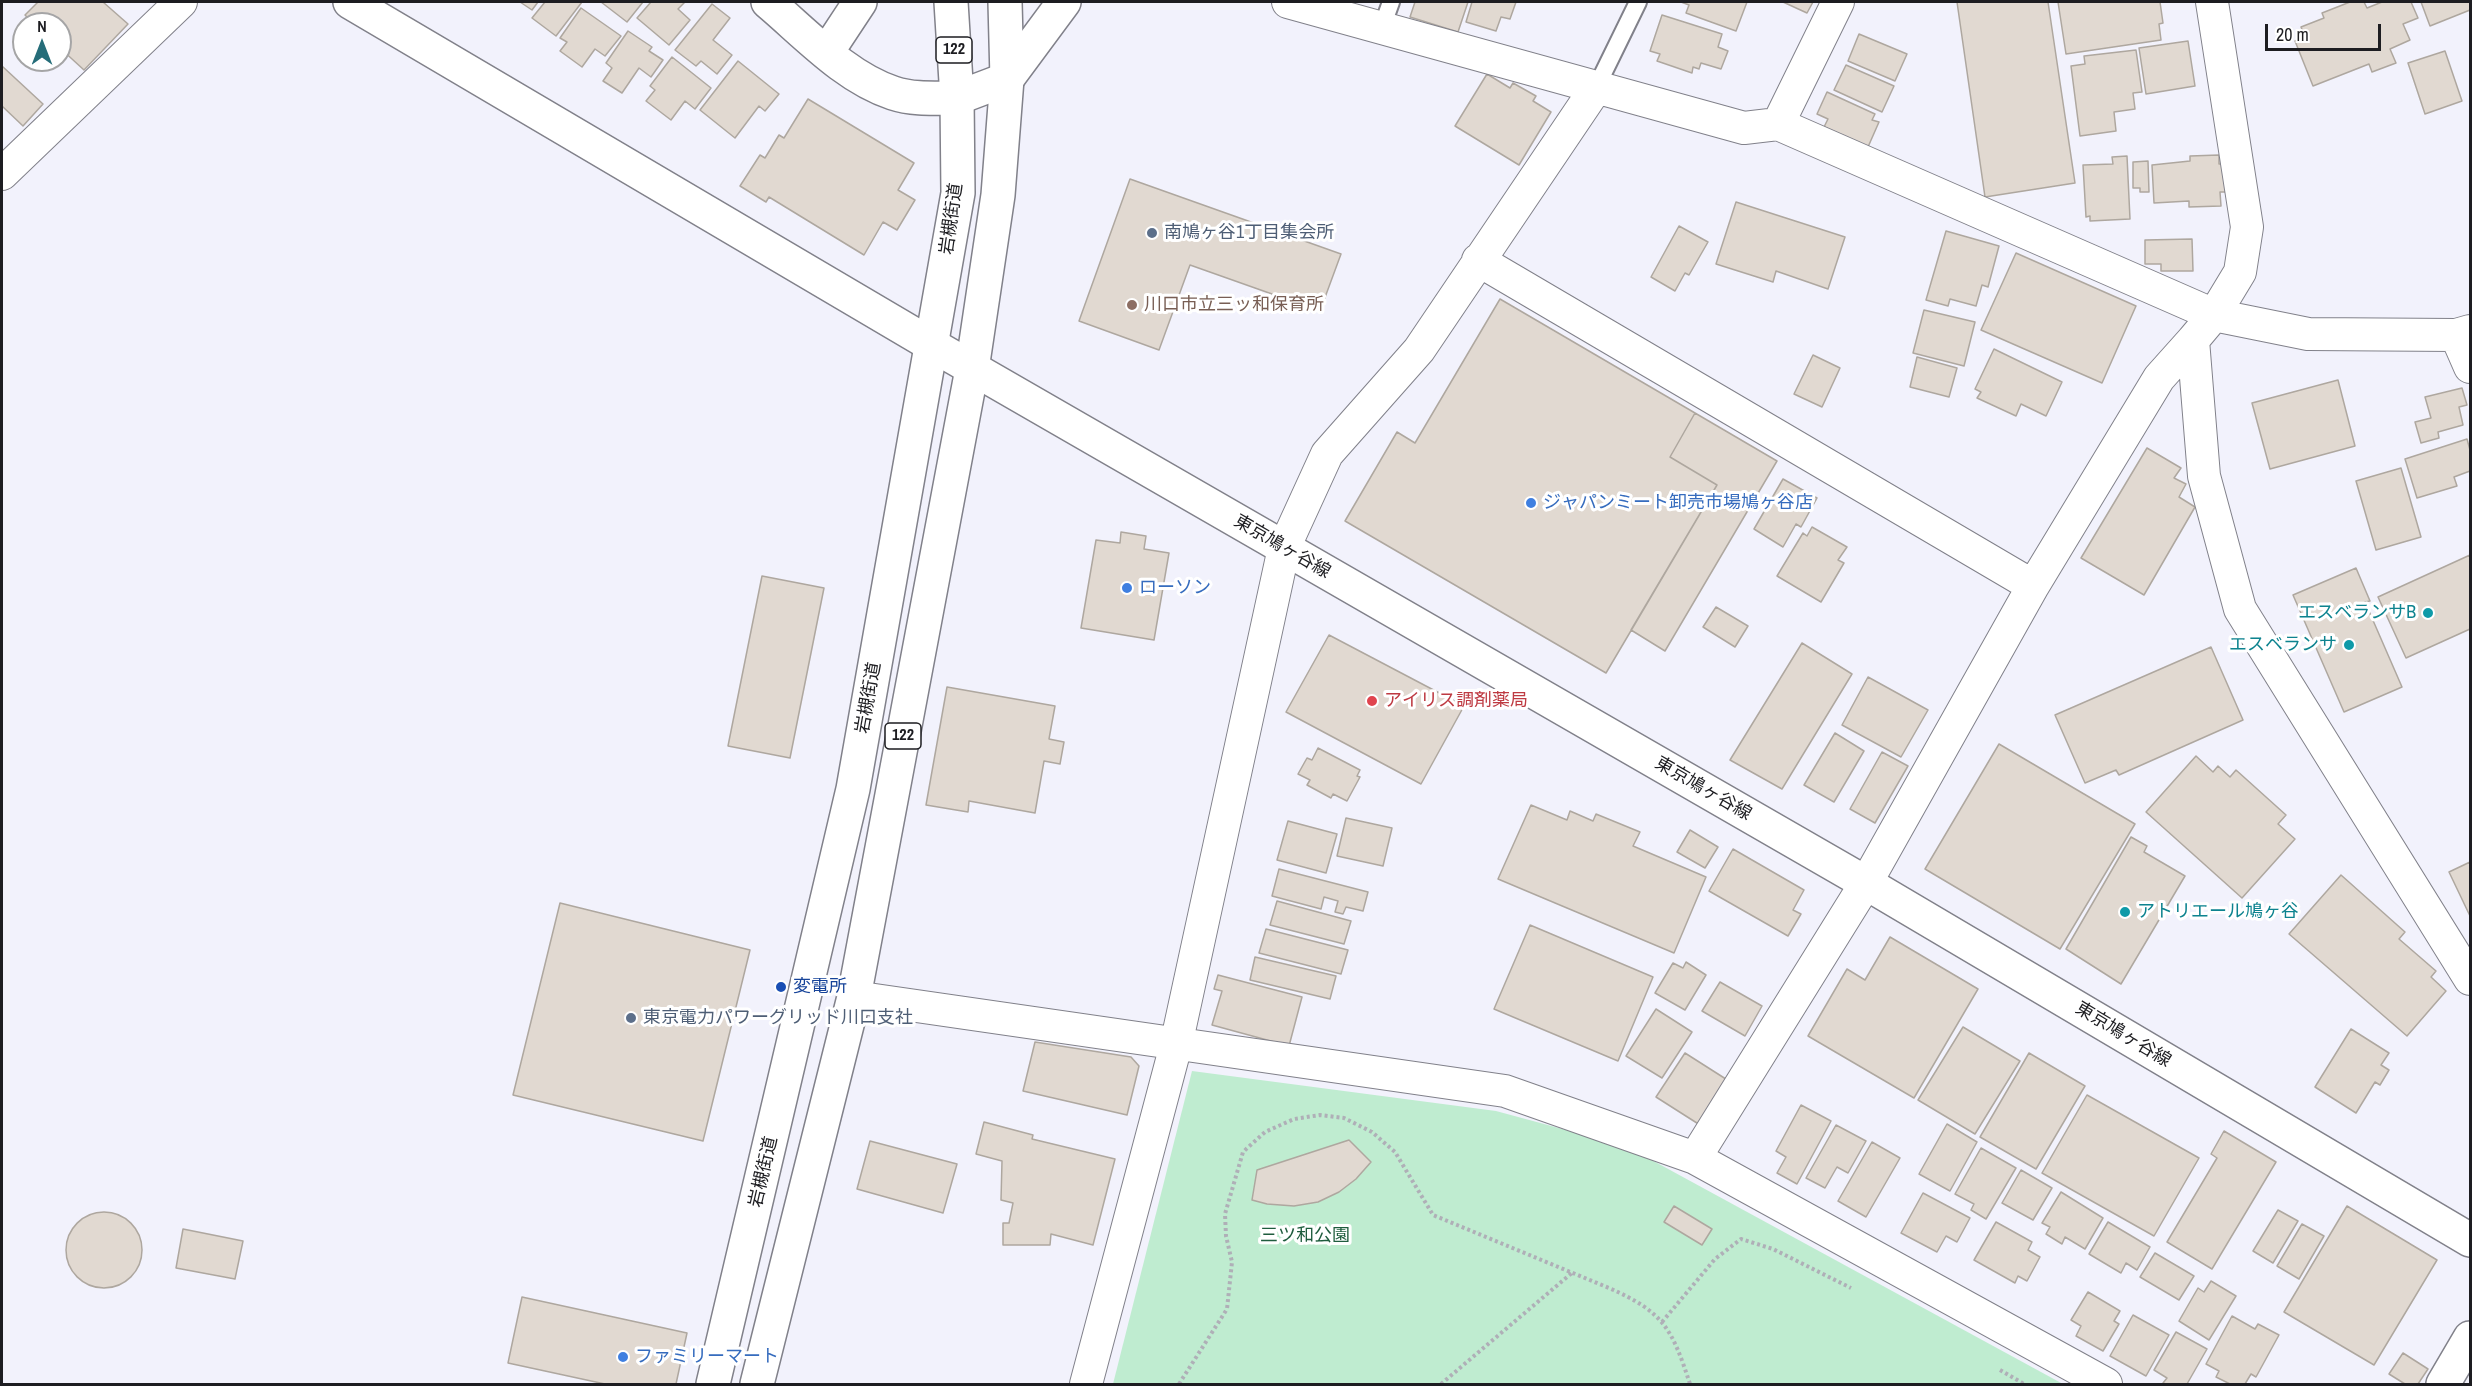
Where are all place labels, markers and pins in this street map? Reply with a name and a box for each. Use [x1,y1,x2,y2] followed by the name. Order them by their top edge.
[1164,222,1334,244] place label: 南鳩ヶ谷1丁目集会所
[1145,226,1159,240] marker: 南鳩ヶ谷1丁目集会所
[1144,294,1324,316] place label: 川口市立三ッ和保育所
[1125,298,1139,312] marker: 川口市立三ッ和保育所
[1543,492,1813,514] place label: ジャパンミート卸売市場鳩ヶ谷店
[1524,496,1538,510] marker: ジャパンミート卸売市場鳩ヶ谷店
[1139,577,1211,599] place label: ローソン
[1120,581,1134,595] marker: ローソン
[2298,602,2416,624] place label: エスベランサB
[2421,606,2435,620] marker: エスベランサB
[2229,634,2337,656] place label: エスベランサ
[2342,638,2356,652] marker: エスベランサ
[1384,690,1528,712] place label: アイリス調剤薬局
[1365,694,1379,708] marker: アイリス調剤薬局
[2137,901,2299,923] place label: アトリエール鳩ヶ谷
[2118,905,2132,919] marker: アトリエール鳩ヶ谷
[793,976,847,998] place label: 変電所
[774,980,788,994] marker: 変電所
[643,1007,913,1029] place label: 東京電力パワーグリッド川口支社
[624,1011,638,1025] marker: 東京電力パワーグリッド川口支社
[635,1346,779,1368] place label: ファミリーマート
[616,1350,630,1364] marker: ファミリーマート

